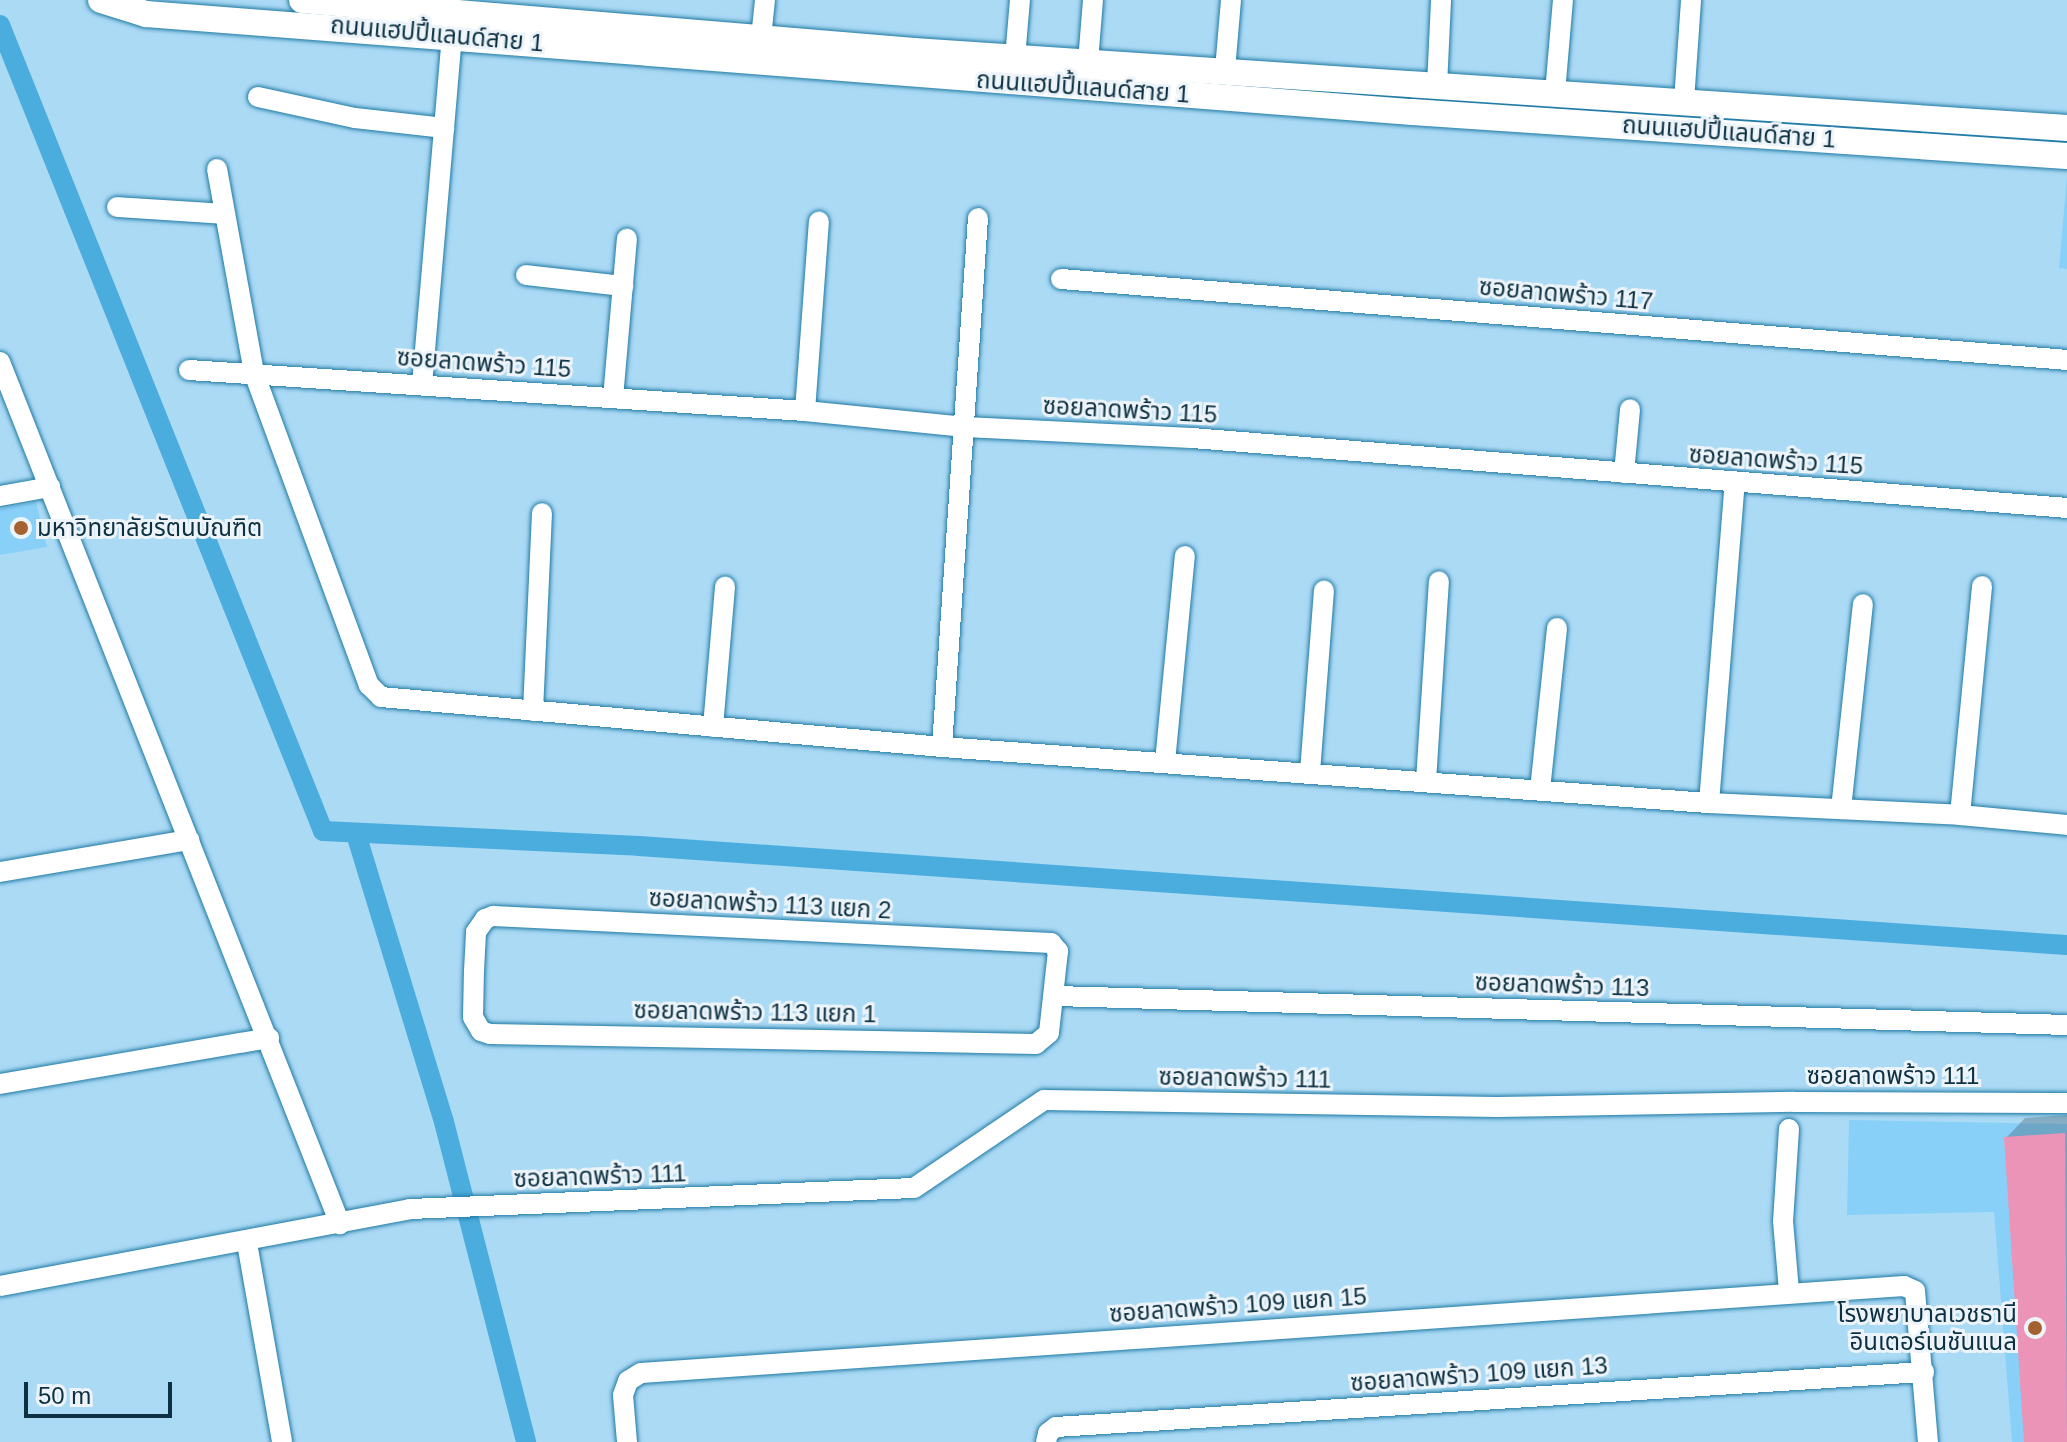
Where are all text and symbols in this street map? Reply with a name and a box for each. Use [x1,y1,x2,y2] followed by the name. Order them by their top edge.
[329,10,545,58] street label: ถนนแฮปปี้แลนด์สาย 1
[975,65,1191,109] street label: ถนนแฮปปี้แลนด์สาย 1
[1621,110,1837,154] street label: ถนนแฮปปี้แลนด์สาย 1
[1478,272,1654,316] street label: ซอยลาดพร้าว 117
[396,343,572,383] street label: ซอยลาดพร้าว 115
[1042,391,1218,429] street label: ซอยลาดพร้าว 115
[1688,440,1864,480] street label: ซอยลาดพร้าว 115
[37,514,262,542] place label: มหาวิทยาลัยรัตนบัณฑิต
[12,519,30,537] marker: มหาวิทยาลัยรัตนบัณฑิต
[648,883,892,925] street label: ซอยลาดพร้าว 113 แยก 2
[1474,968,1650,1002] street label: ซอยลาดพร้าว 113
[633,995,877,1029] street label: ซอยลาดพร้าว 113 แยก 1
[1158,1062,1332,1094] street label: ซอยลาดพร้าว 111
[1807,1062,1979,1090] street label: ซอยลาดพร้าว 111
[513,1159,687,1193] street label: ซอยลาดพร้าว 111
[1108,1282,1368,1328] street label: ซอยลาดพร้าว 109 แยก 15
[1837,1300,2017,1356] place label: โรงพยาบาลเวชธานี อินเตอร์เนชันแนล
[2024,1317,2046,1339] marker: โรงพยาบาลเวชธานี อินเตอร์เนชันแนล
[1349,1351,1609,1397] street label: ซอยลาดพร้าว 109 แยก 13
[28,1366,176,1416] scale bar
[38,1382,91,1409] text: 50 m

